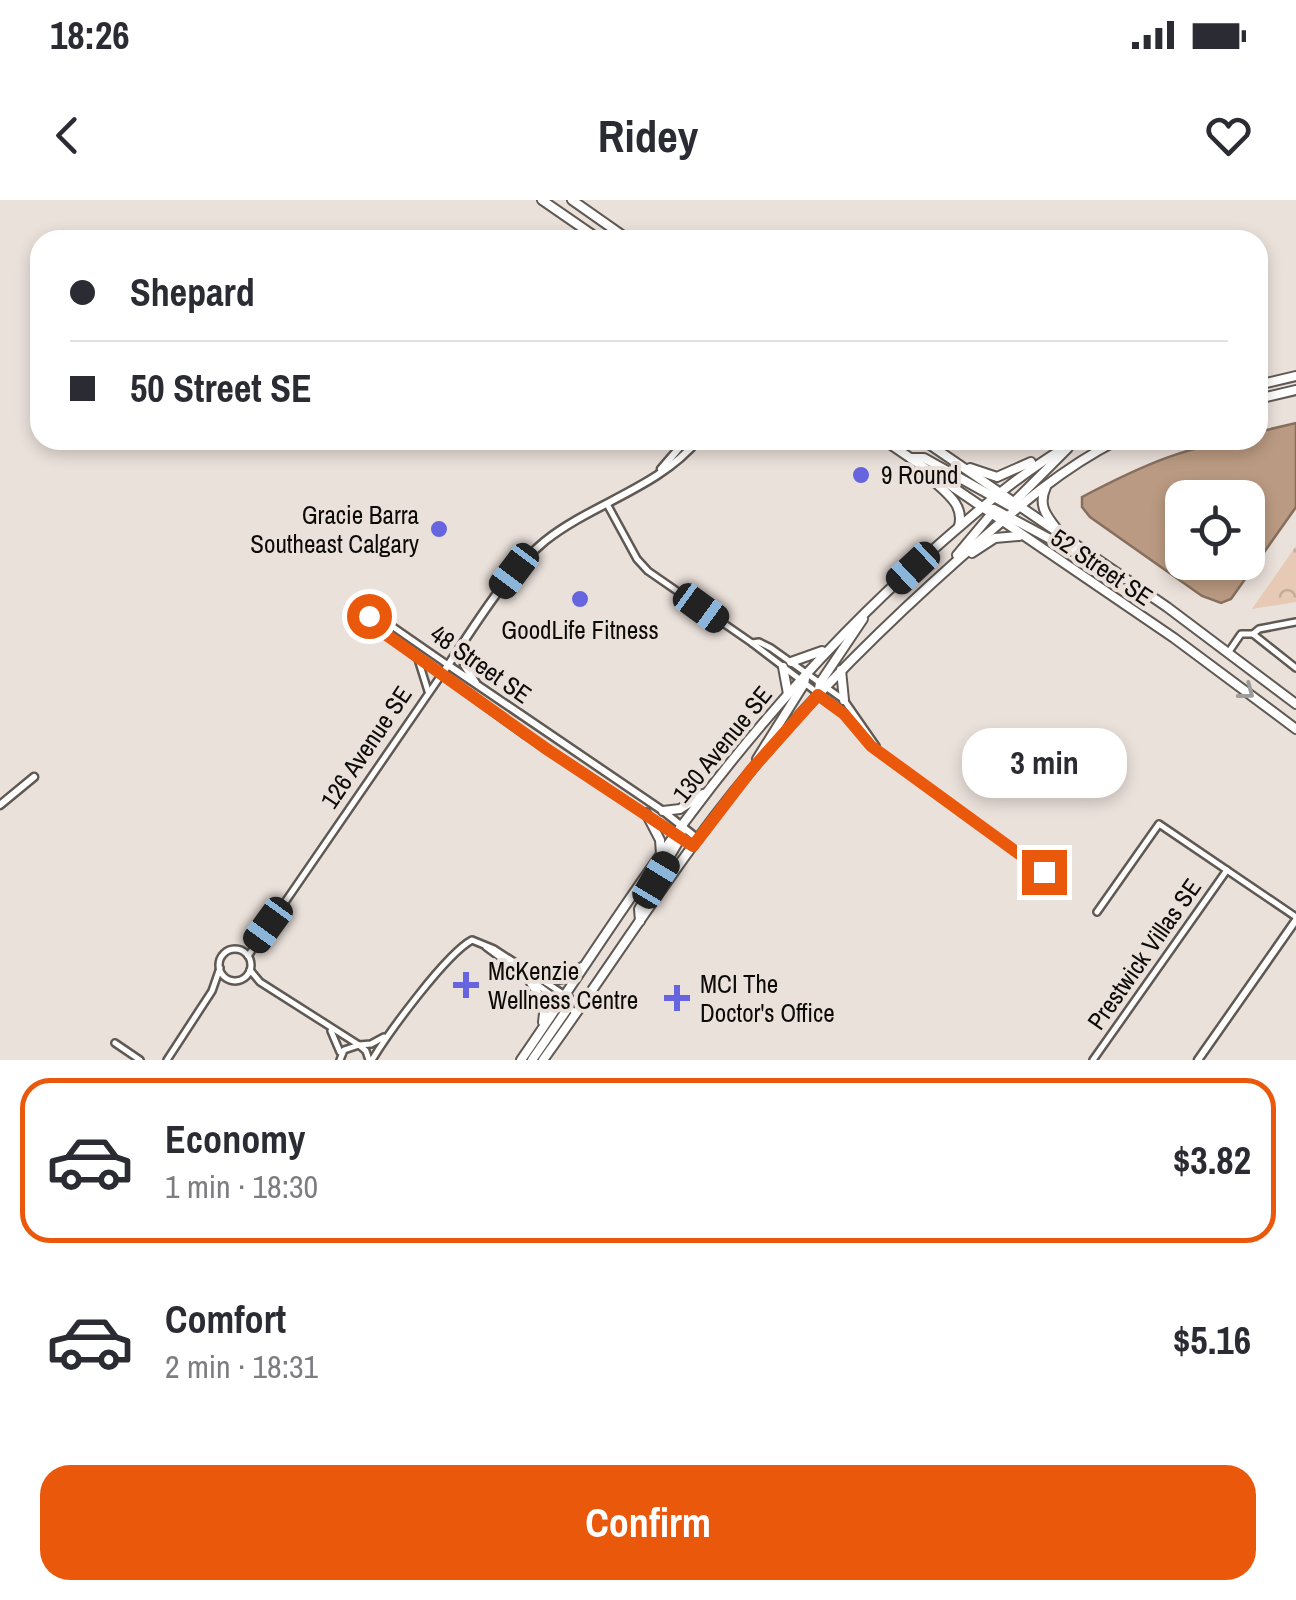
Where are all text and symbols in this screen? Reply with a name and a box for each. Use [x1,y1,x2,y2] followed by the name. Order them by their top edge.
[50,10,130,61] text: 18:26
[598,105,698,166] text: Ridey
[40,108,95,163] icon: back
[1201,108,1256,163] icon: heart
[130,267,255,318] text: Shepard
[130,363,312,414] text: 50 Street SE
[881,458,959,492] place label: 9 Round
[850,464,872,486] marker: 9 Round
[1165,480,1265,580] map controls
[1165,480,1265,580] button: locate
[250,498,420,561] place label: Gracie Barra Southeast Calgary
[428,518,450,540] marker: Gracie Barra Southeast Calgary
[1044,520,1160,614] street label: 52 Street SE
[881,537,945,599] car
[484,538,544,604] car
[668,578,734,638] car
[569,588,591,610] marker: GoodLife Fitness
[347,594,392,639] route start
[501,613,659,647] place label: GoodLife Fitness
[424,617,538,711] street label: 48 Street SE
[312,679,420,815] street label: 126 Avenue SE
[664,679,780,809] street label: 130 Avenue SE
[1236,680,1254,697] one-way arrow
[962,727,1126,797] callout: 3 min
[1010,741,1079,784] text: 3 min
[628,847,684,913] car
[1022,850,1067,895] route end
[1079,872,1209,1036] street label: Prestwick Villas SE
[238,892,298,958] car
[488,954,638,1017] place label: McKenzie Wellness Centre
[700,967,835,1030] place label: MCI The Doctor's Office
[453,972,479,998] marker: McKenzie Wellness Centre
[664,985,690,1011] marker: MCI The Doctor's Office
[165,1114,305,1165] text: Economy
[45,1116,135,1206] icon: car
[1173,1135,1251,1186] text: $3.82
[165,1165,318,1208] text: 1 min · 18:30
[165,1294,286,1345] text: Comfort
[45,1296,135,1386] icon: car
[1173,1315,1251,1366] text: $5.16
[165,1345,318,1388] text: 2 min · 18:31
[40,1465,1256,1580] button: Confirm

